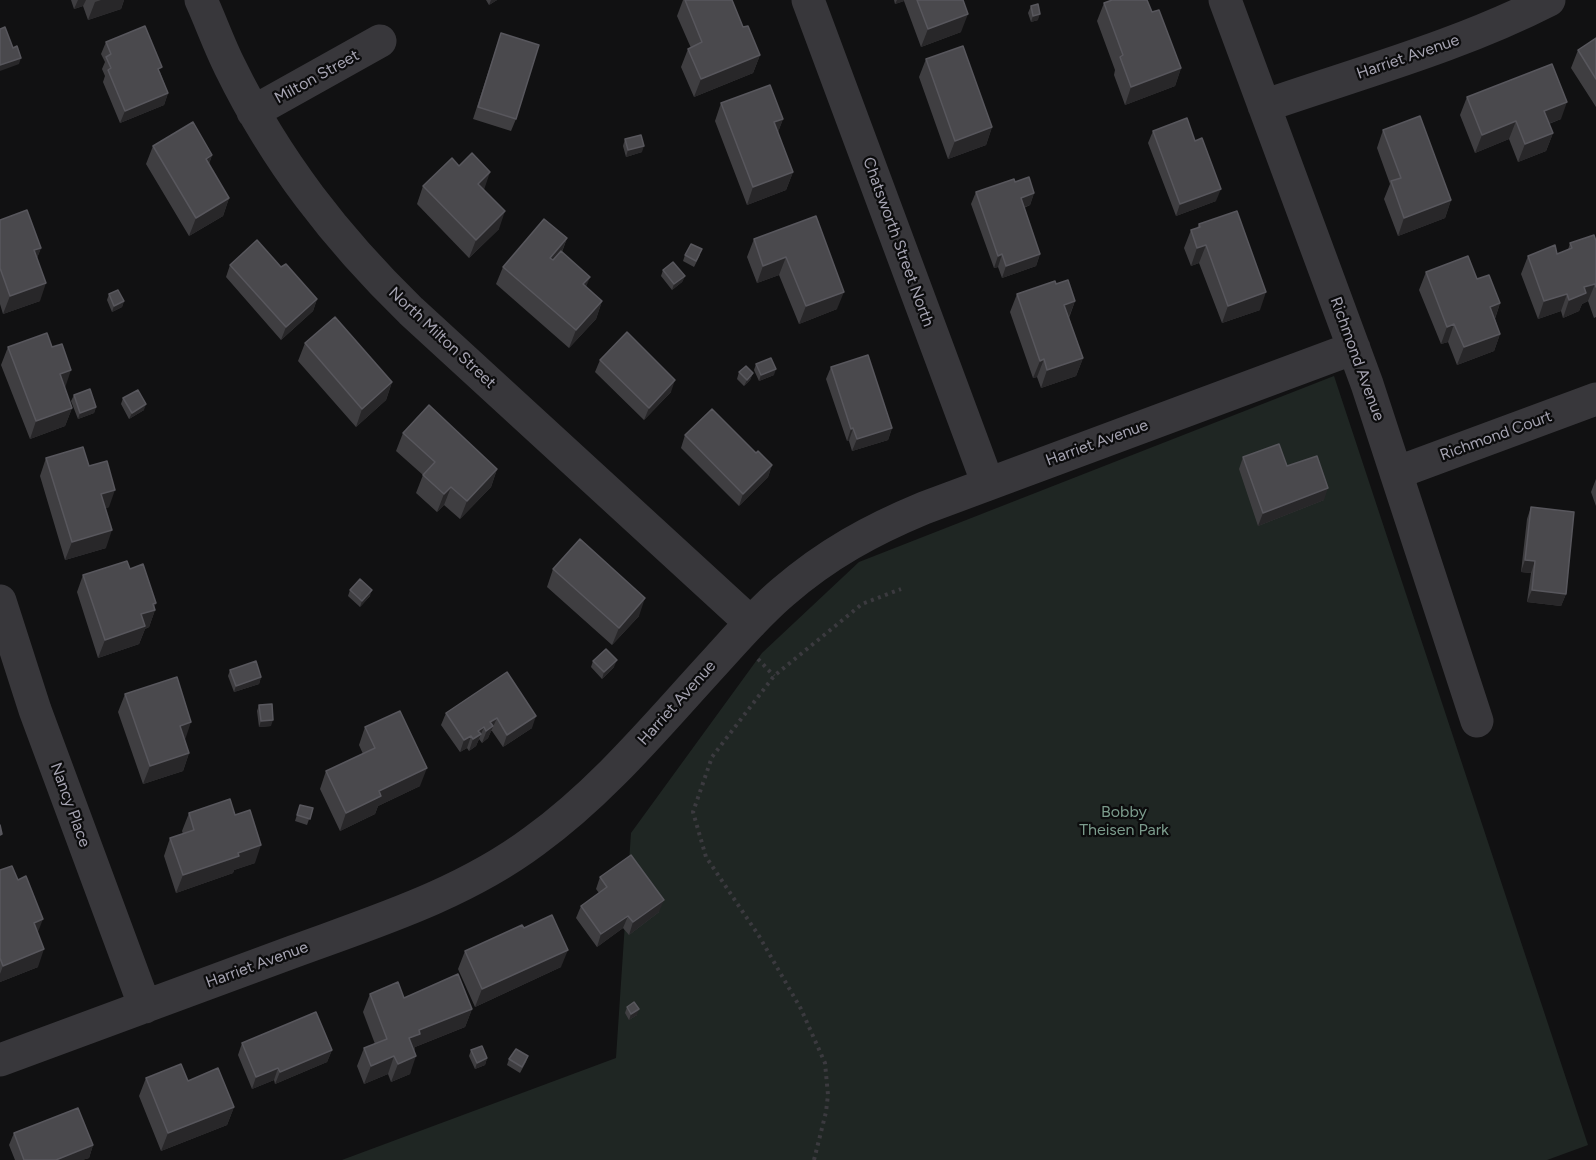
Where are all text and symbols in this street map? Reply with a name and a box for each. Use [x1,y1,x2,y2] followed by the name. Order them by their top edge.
[1354,30,1462,84] street label: Harriet Avenue
[271,46,363,108] street label: Milton Street
[858,155,938,329] street label: Chatsworth Street North
[384,283,500,393] street label: North Milton Street
[1326,294,1388,424] street label: Richmond Avenue
[1437,407,1555,465] street label: Richmond Court
[1043,416,1151,470] street label: Harriet Avenue
[634,657,720,749] street label: Harriet Avenue
[46,760,94,850] street label: Nancy Place
[1079,802,1169,840] park label: Bobby Theisen Park
[203,938,311,992] street label: Harriet Avenue

